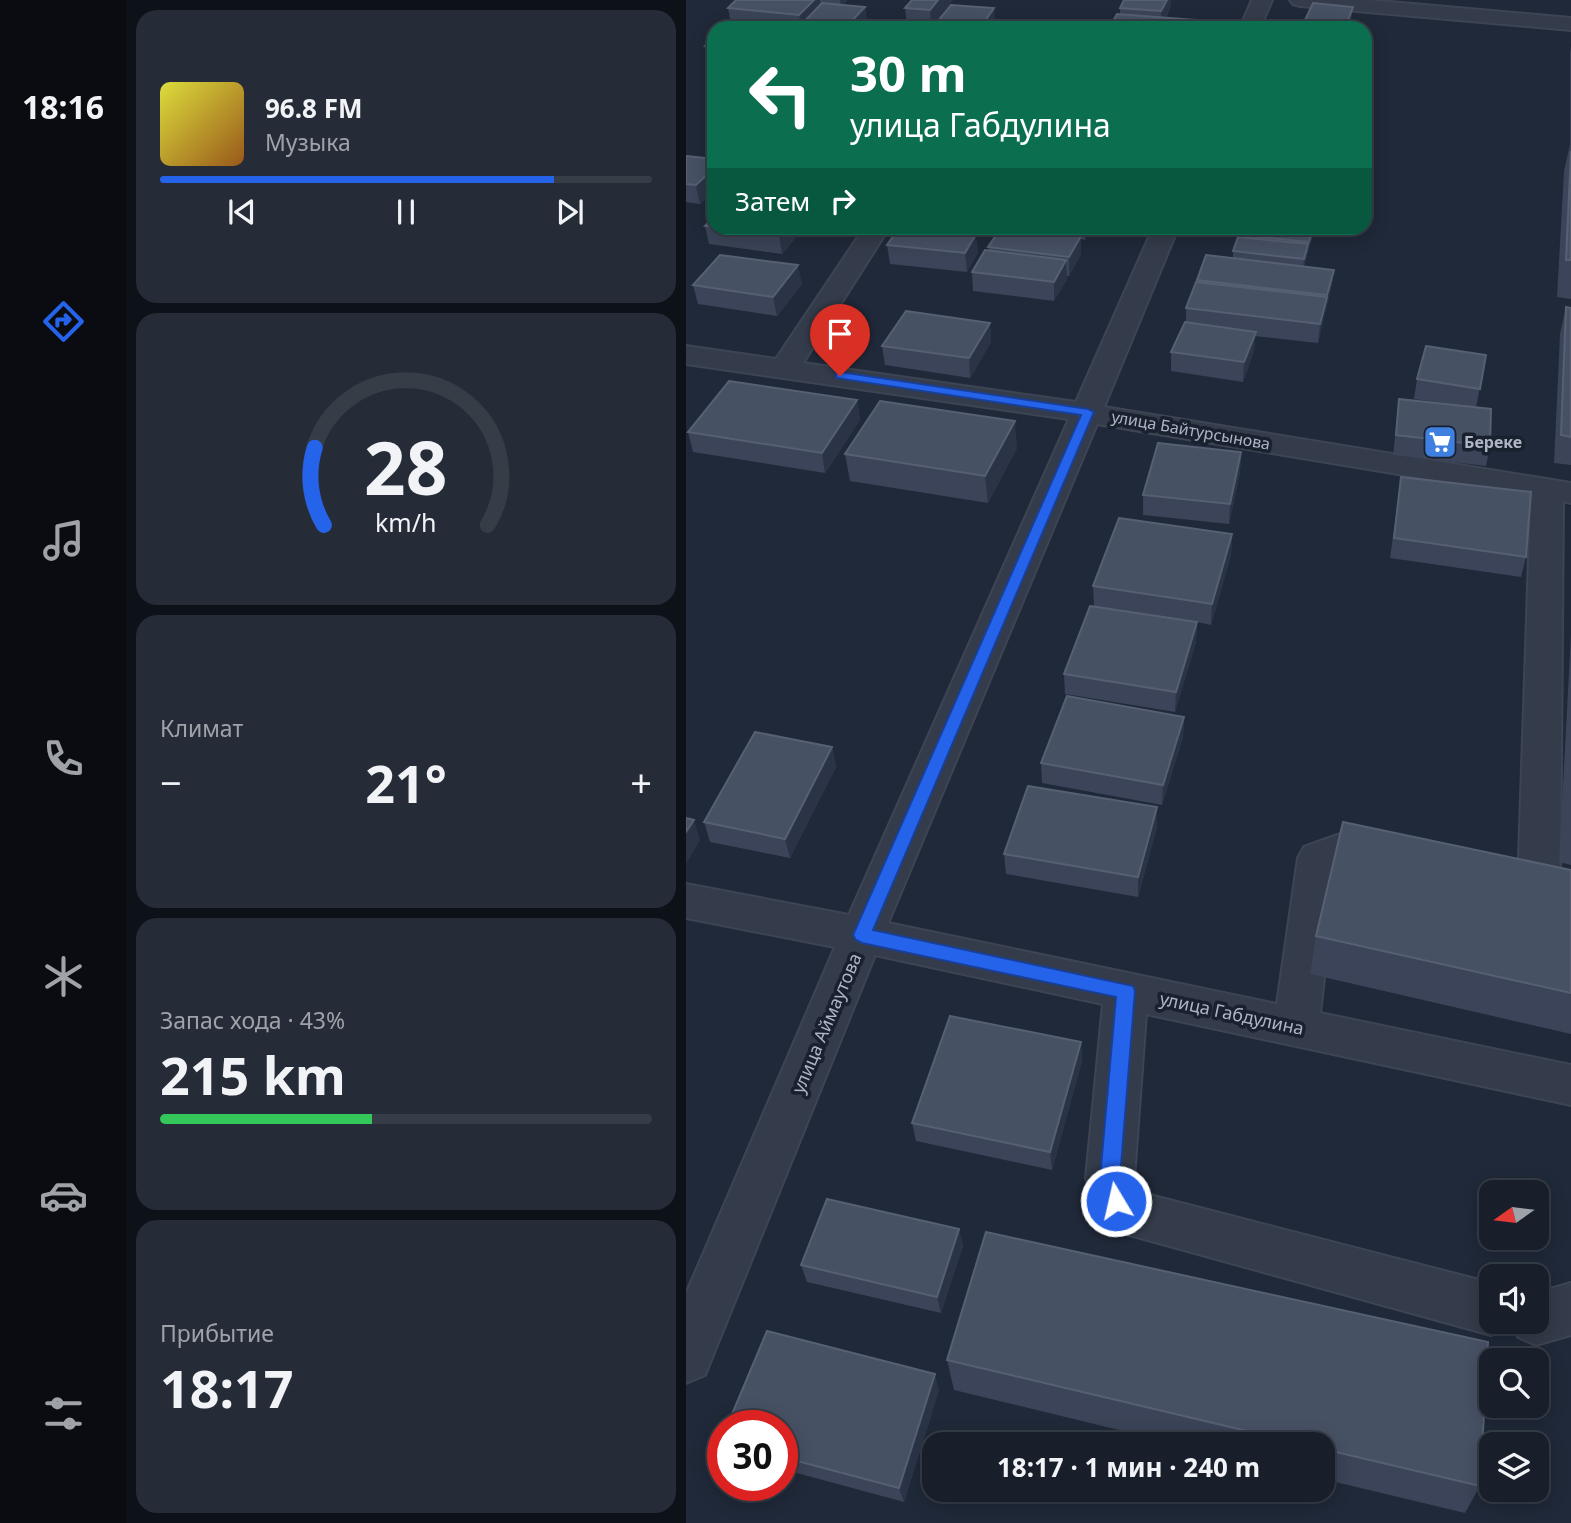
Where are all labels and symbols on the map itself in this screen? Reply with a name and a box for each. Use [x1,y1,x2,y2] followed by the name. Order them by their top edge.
[810,304,870,376] pin
[1110,405,1272,455] street label: улица Байтурсынова
[1421,423,1459,461] supermarket icon: Береке
[1464,431,1522,453] place label: Береке
[786,949,866,1097] street label: улица Аймаутова
[1158,986,1306,1040] street label: улица Габдулина
[1079,1164,1153,1238] position arrow
[1479,1180,1549,1250] north arrow
[707,1410,798,1501] speed limit sign: 30

